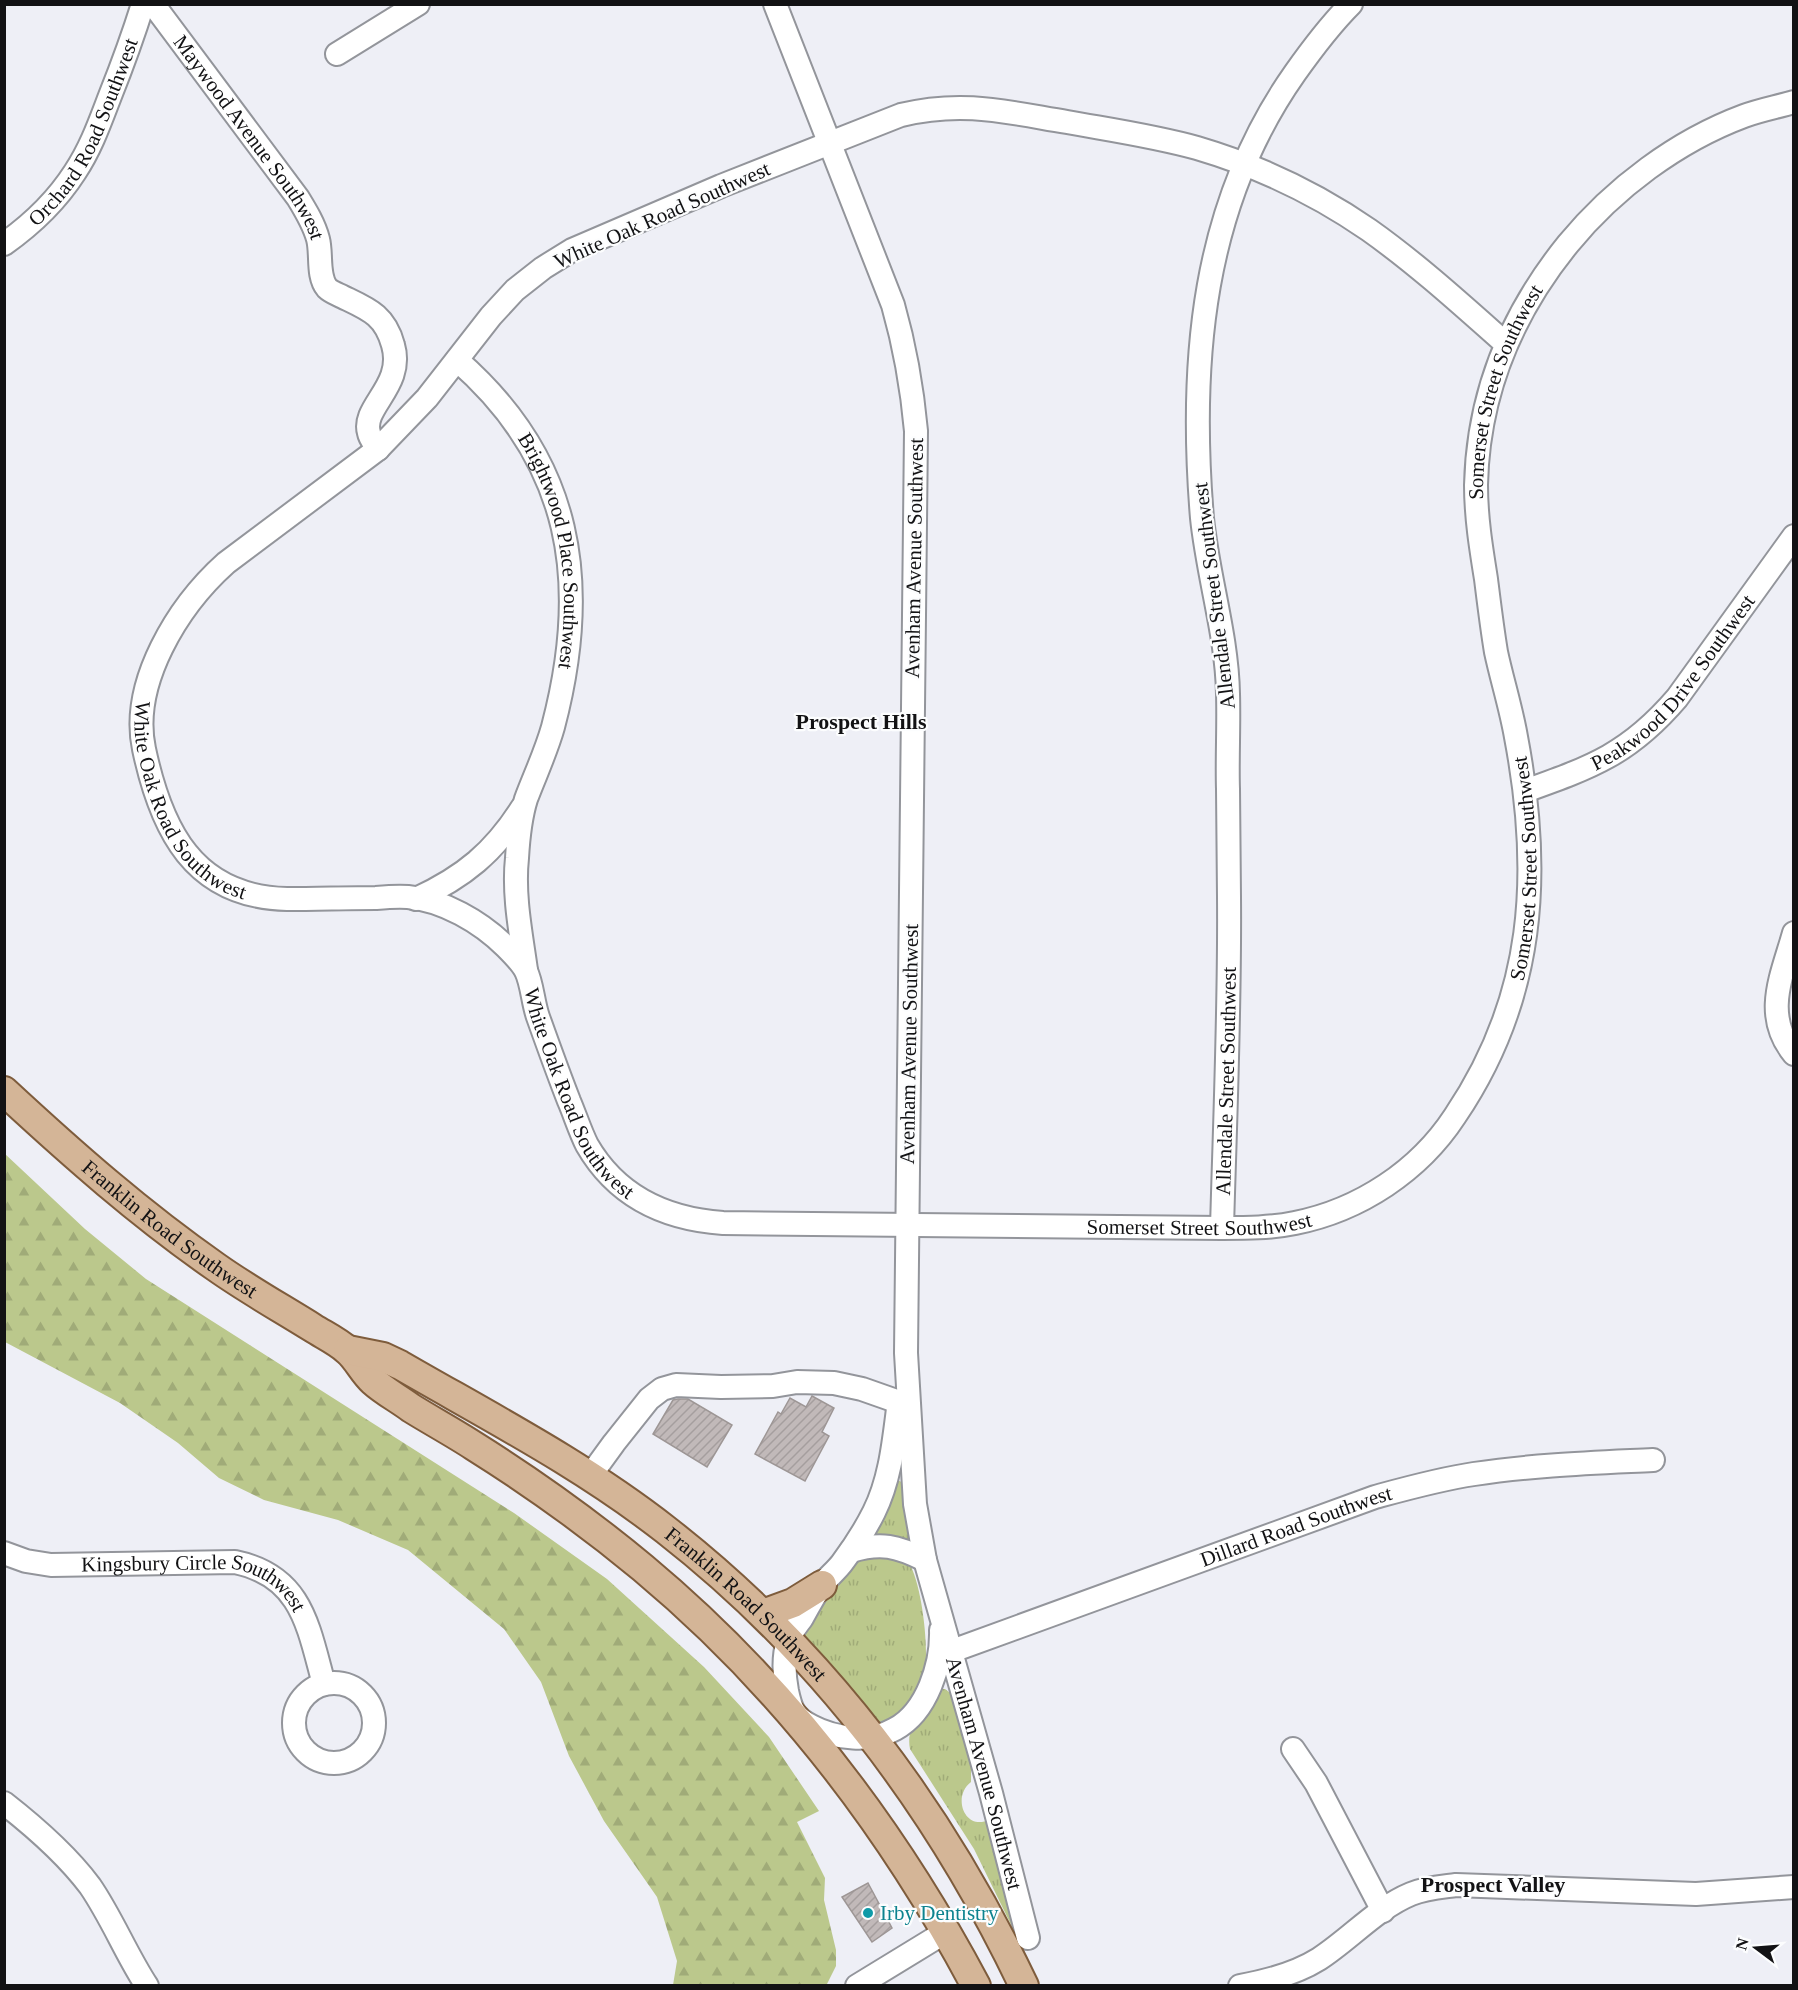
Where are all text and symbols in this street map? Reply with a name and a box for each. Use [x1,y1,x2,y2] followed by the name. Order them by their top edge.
[169,31,330,243] street label: Maywood Avenue Southwest
[23,35,143,231] street label: Orchard Road Southwest
[550,156,774,274] street label: White Oak Road Southwest
[1464,280,1548,500] street label: Somerset Street Southwest
[513,428,583,671] street label: Brightwood Place Southwest
[900,437,928,679] street label: Avenham Avenue Southwest
[1188,481,1240,711] street label: Allendale Street Southwest
[1587,590,1760,775] street label: Peakwood Drive Southwest
[129,700,249,904] street label: White Oak Road Southwest
[796,709,927,734] district label: Prospect Hills
[1505,754,1542,983] street label: Somerset Street Southwest
[895,923,923,1165] street label: Avenham Avenue Southwest
[1211,966,1241,1196] street label: Allendale Street Southwest
[520,986,639,1204] street label: White Oak Road Southwest
[77,1155,262,1303] street label: Franklin Road Southwest
[1086,1208,1314,1240] street label: Somerset Street Southwest
[1197,1481,1395,1572] street label: Dillard Road Southwest
[660,1522,832,1686] street label: Franklin Road Southwest
[81,1550,311,1616] street label: Kingsbury Circle Southwest
[941,1654,1027,1892] street label: Avenham Avenue Southwest
[1421,1872,1565,1897] district label: Prospect Valley
[880,1901,999,1925] place label: Irby Dentistry
[861,1906,875,1920] marker: Irby Dentistry
[1726,1918,1786,1978] north arrow
[1732,1936,1752,1952] text: N

